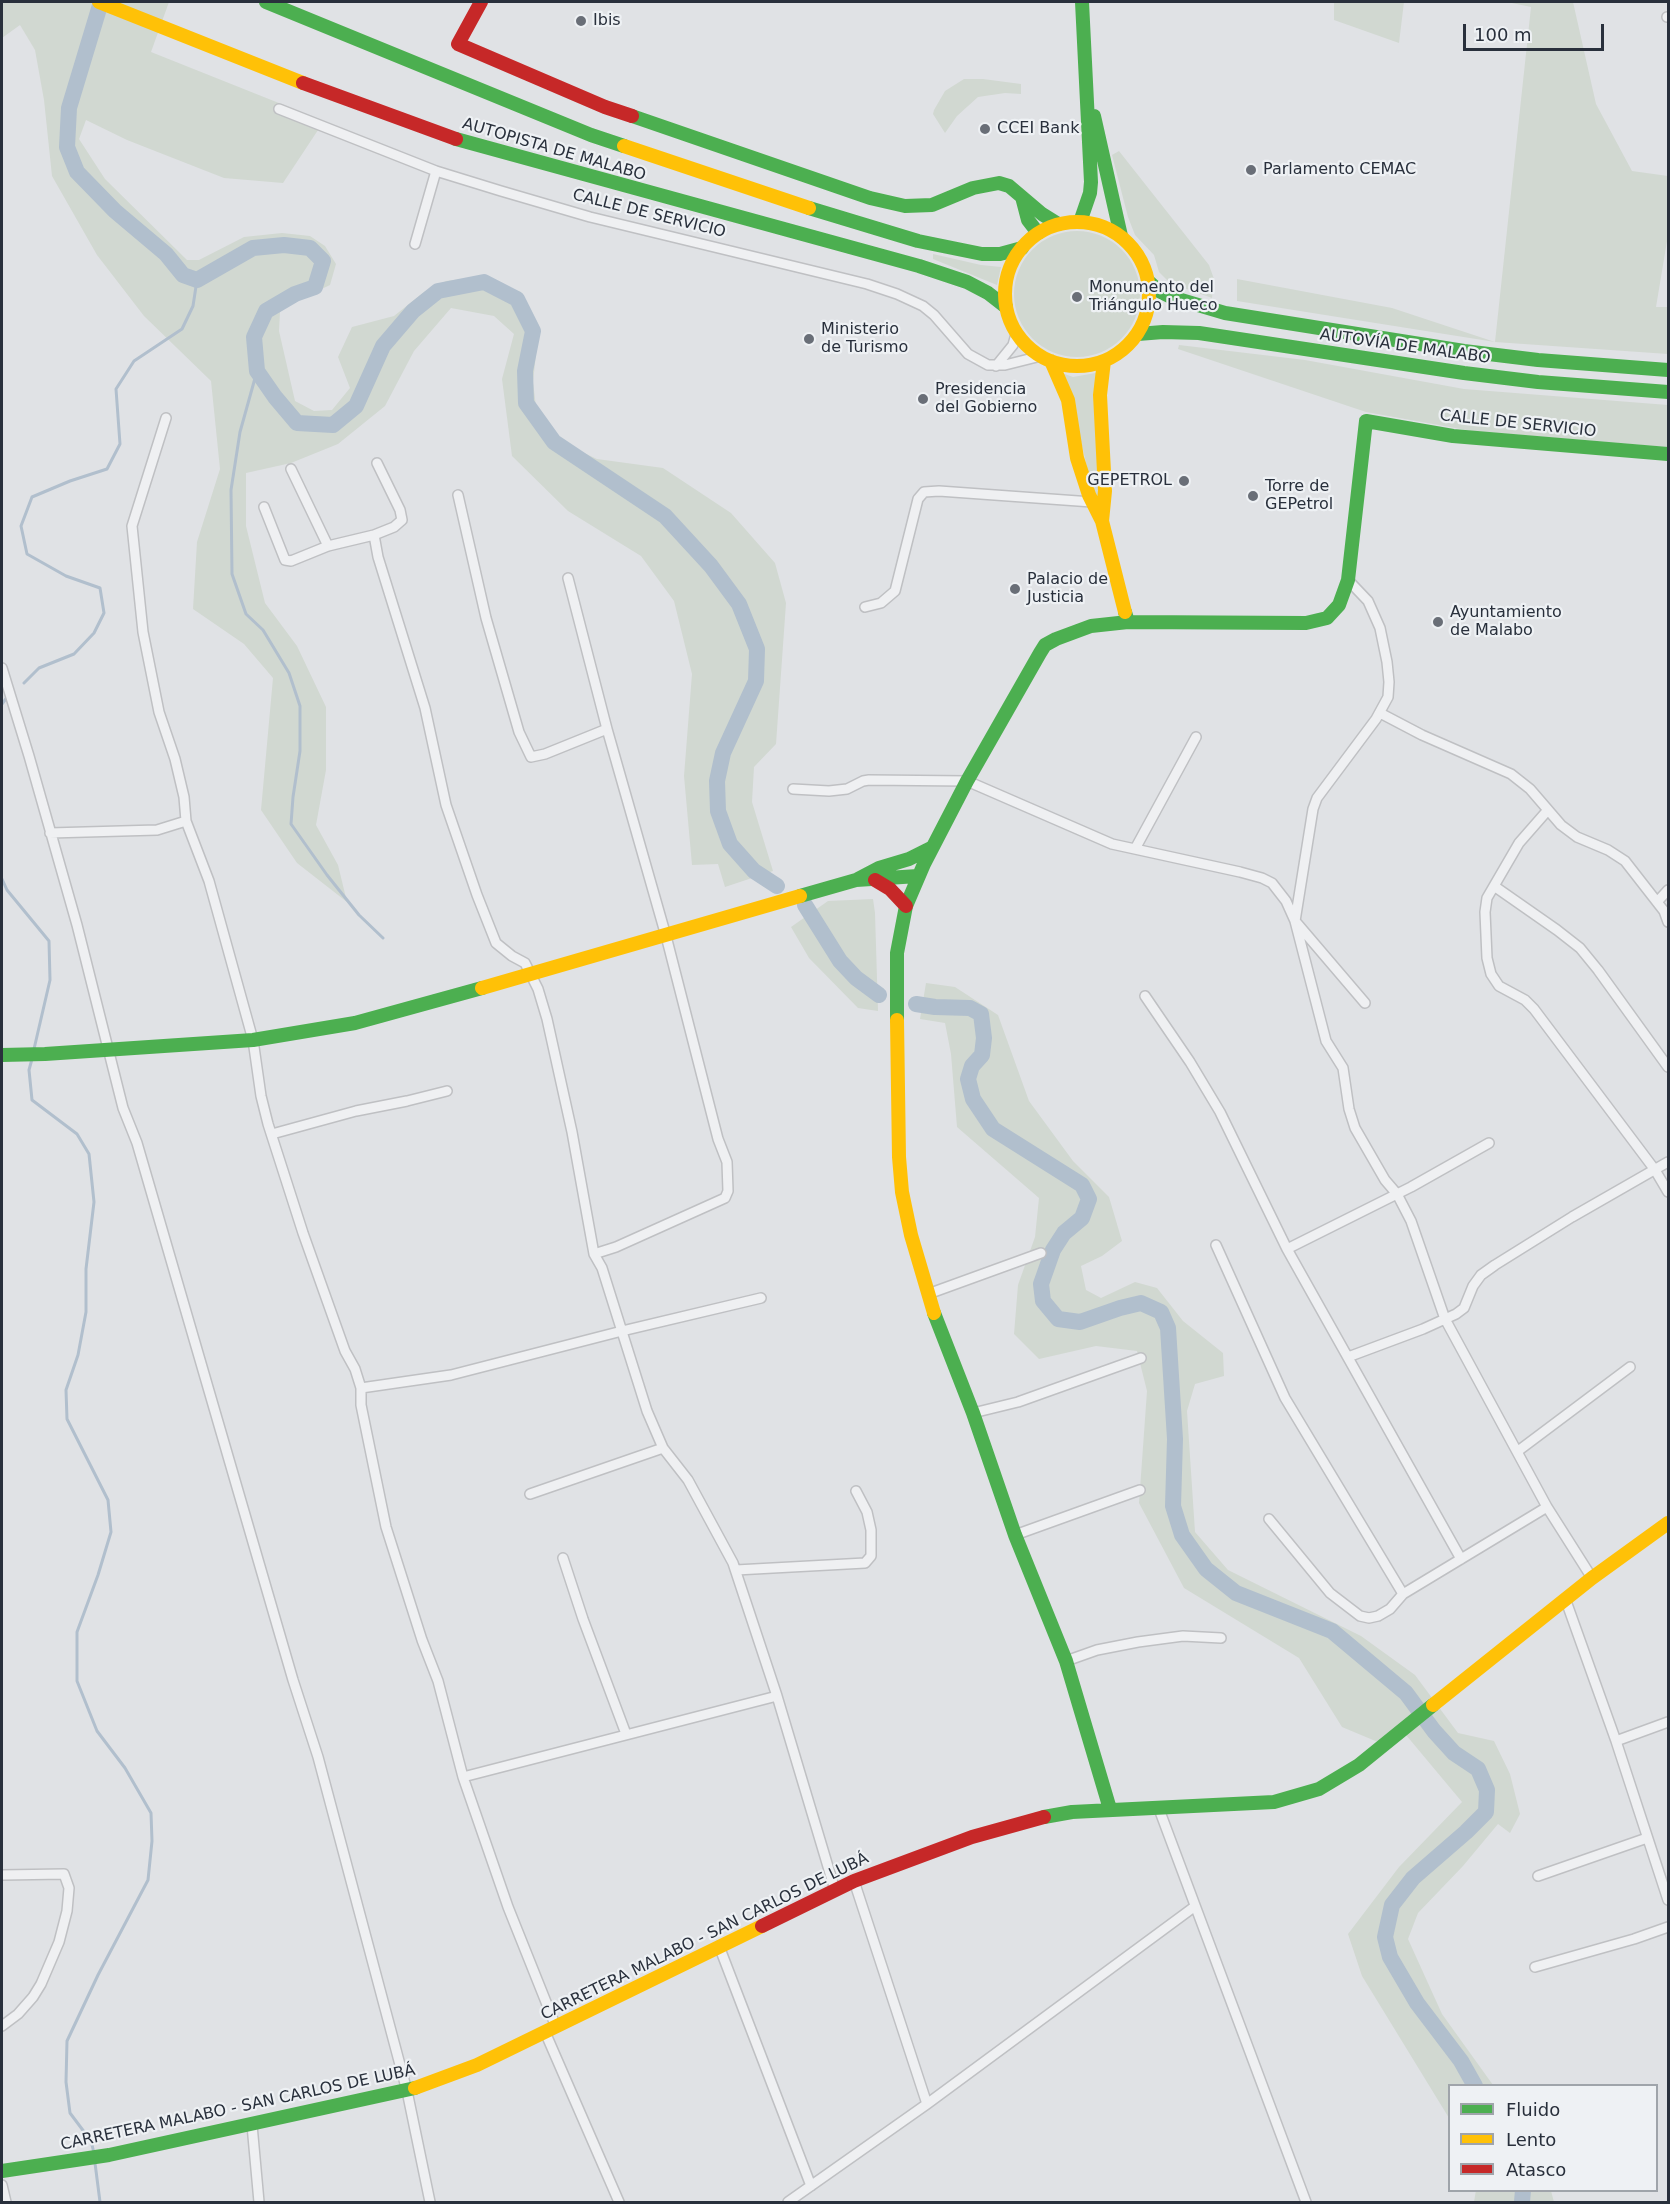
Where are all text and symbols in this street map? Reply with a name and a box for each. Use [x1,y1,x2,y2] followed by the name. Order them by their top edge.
[593,11,621,31] place label: Ibis
[1466,12,1607,50] scale bar
[574,14,588,28] marker: Ibis
[1474,24,1532,45] text: 100 m
[460,115,648,185] street label: AUTOPISTA DE MALABO
[997,119,1079,139] place label: CCEI Bank
[978,122,992,136] marker: CCEI Bank
[1263,160,1416,180] place label: Parlamento CEMAC
[1244,163,1258,177] marker: Parlamento CEMAC
[570,186,728,242] street label: CALLE DE SERVICIO
[1089,278,1218,316] place label: Monumento del Triángulo Hueco
[1070,290,1084,304] marker: Monumento del Triángulo Hueco
[821,320,908,358] place label: Ministerio de Turismo
[1318,326,1492,368] street label: AUTOVÍA DE MALABO
[802,332,816,346] marker: Ministerio de Turismo
[935,380,1037,418] place label: Presidencia del Gobierno
[916,392,930,406] marker: Presidencia del Gobierno
[1439,406,1597,442] street label: CALLE DE SERVICIO
[1087,471,1172,491] place label: GEPETROL
[1177,474,1191,488] marker: GEPETROL
[1265,477,1333,515] place label: Torre de GEPetrol
[1246,489,1260,503] marker: Torre de GEPetrol
[1027,570,1108,608] place label: Palacio de Justicia
[1008,582,1022,596] marker: Palacio de Justicia
[1450,603,1562,641] place label: Ayuntamiento de Malabo
[1431,615,1445,629] marker: Ayuntamiento de Malabo
[538,1849,872,2025] street label: CARRETERA MALABO - SAN CARLOS DE LUBÁ
[59,2061,417,2155] street label: CARRETERA MALABO - SAN CARLOS DE LUBÁ
[1448,2084,1658,2192] legend
[1506,2099,1560,2120] text: Fluido
[1506,2129,1556,2150] text: Lento
[1506,2159,1566,2180] text: Atasco

